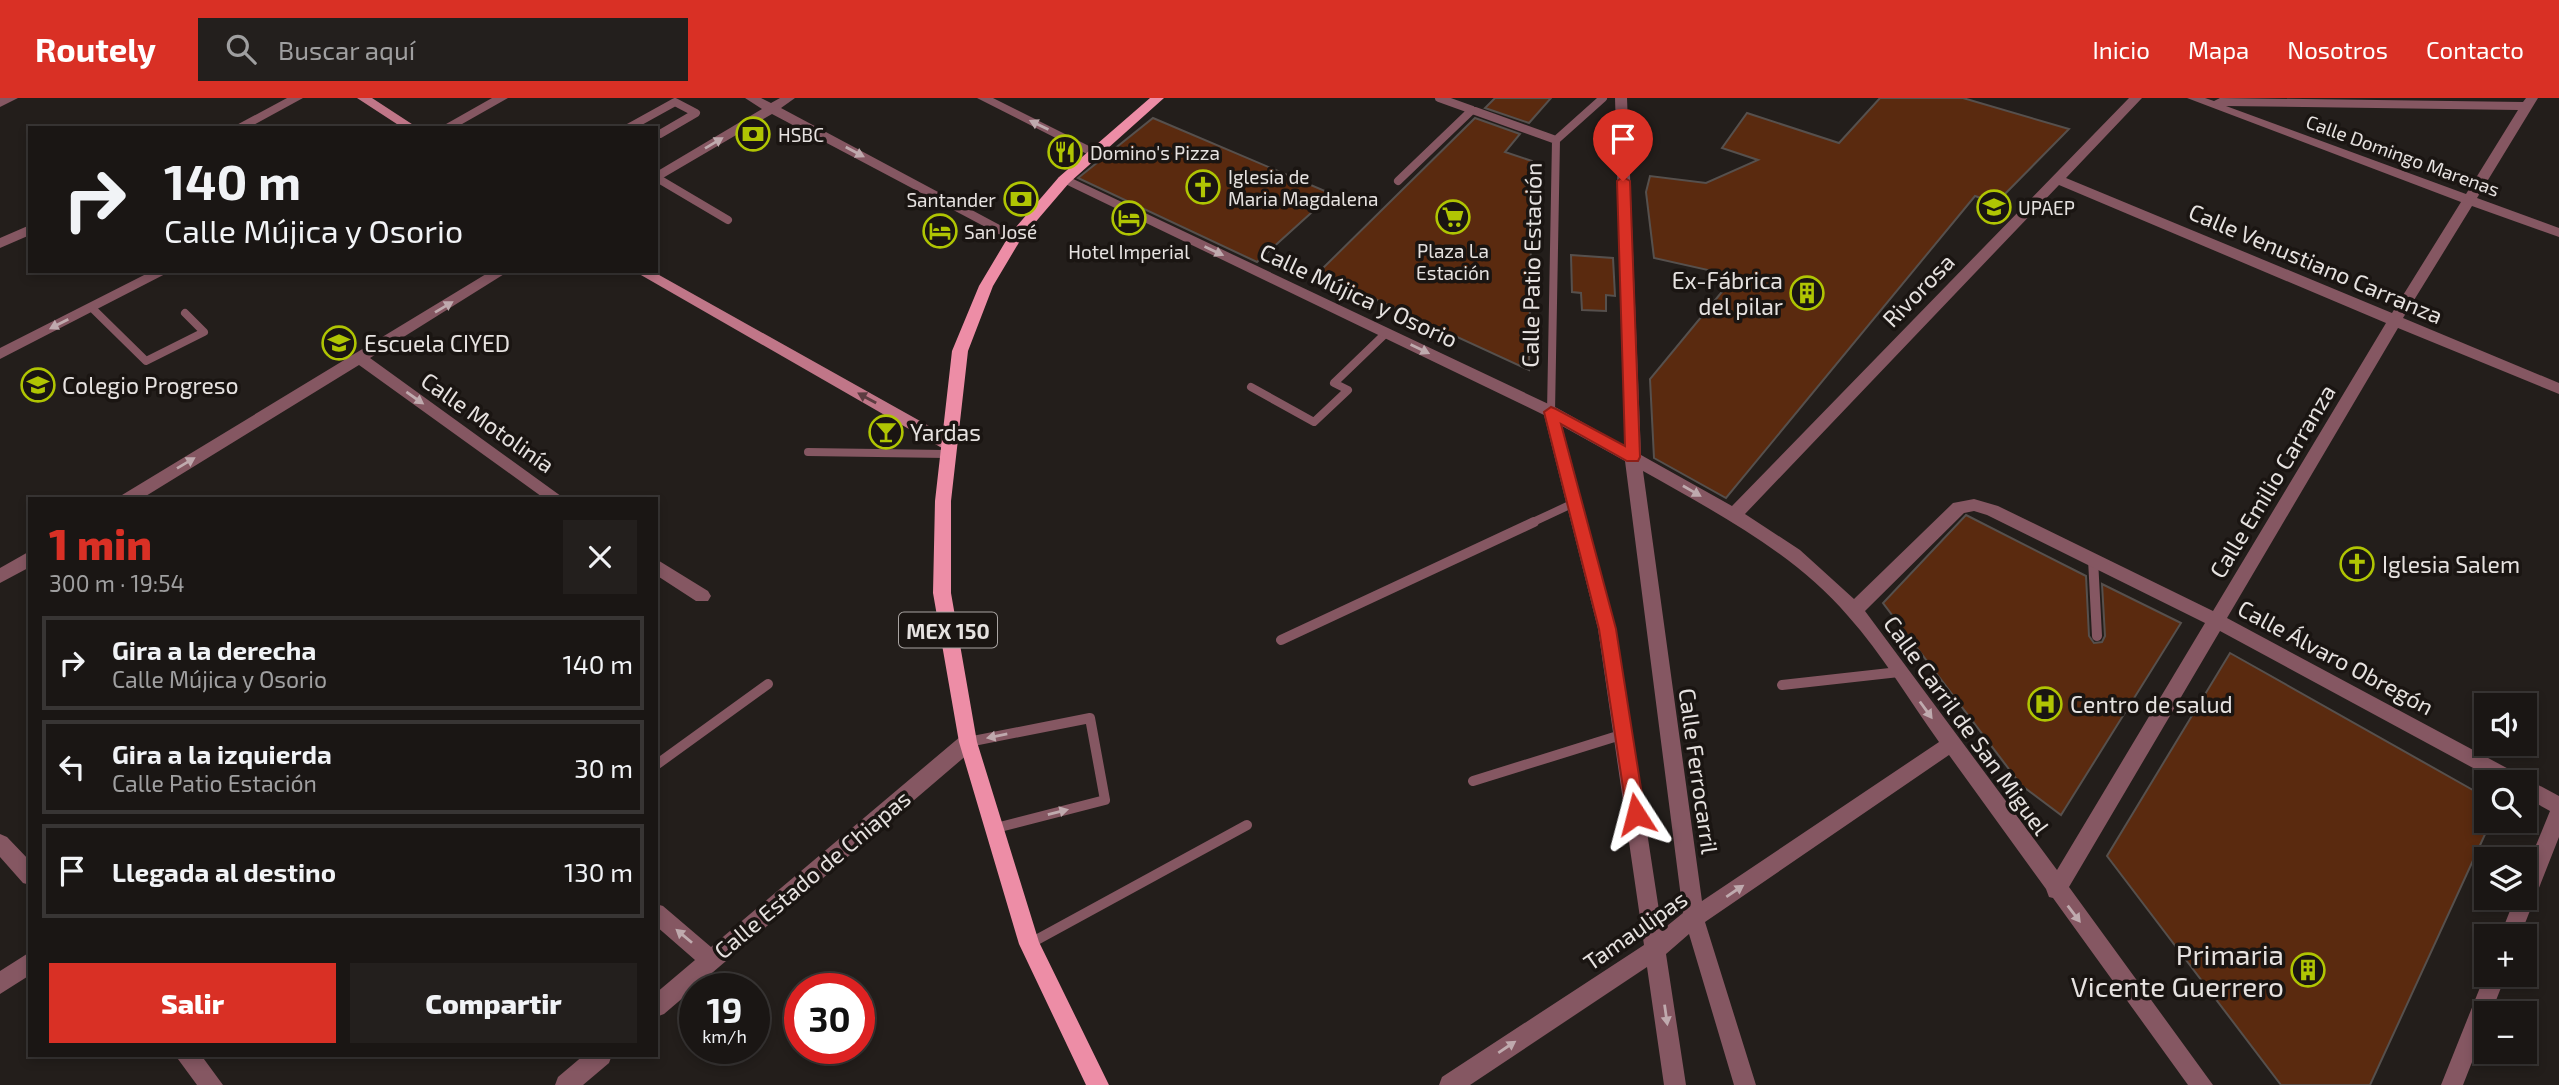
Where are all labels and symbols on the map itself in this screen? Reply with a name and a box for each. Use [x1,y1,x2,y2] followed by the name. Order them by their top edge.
[1593,109,1653,181] pin
[2303,109,2503,201] street label: Calle Domingo Marenas
[734,115,772,153] bank icon: HSBC
[1029,119,1049,131] one-way arrow
[778,123,824,146] place label: HSBC
[1046,133,1084,171] restaurant icon: Domino's Pizza
[704,137,723,149] one-way arrow
[1090,141,1220,164] place label: Domino's Pizza
[845,146,865,158] one-way arrow
[1515,162,1547,368] street label: Calle Patio Estación
[1228,165,1378,210] place label: Iglesia de Maria Magdalena
[1184,168,1222,206] church icon: Iglesia de Maria Magdalena
[1002,180,1040,218] bank icon: Santander
[906,188,996,211] place label: Santander
[1975,188,2013,226] school or university icon: UPAEP
[2018,196,2075,219] place label: UPAEP
[2185,197,2447,329] street label: Calle Venustiano Carranza
[1434,198,1472,236] supermarket icon: Plaza La Estación
[1110,199,1148,237] hotel icon: Hotel Imperial
[921,212,959,250] hotel icon: San José
[964,220,1037,243] place label: San José
[1256,237,1462,353] street label: Calle Mújica y Osorio
[1416,239,1490,284] place label: Plaza La Estación
[1068,240,1190,263] place label: Hotel Imperial
[1204,246,1224,257] one-way arrow
[1876,247,1960,333] street label: Rivorosa
[1672,266,1783,320] place label: Ex-Fábrica del pilar
[1788,274,1826,312] building icon: Ex-Fábrica del pilar
[434,300,453,313] one-way arrow
[49,319,69,330] one-way arrow
[320,324,358,362] school or university icon: Escuela CIYED
[364,329,510,357] place label: Escuela CIYED
[1410,343,1430,355] one-way arrow
[19,366,57,404] school or university icon: Colegio Progreso
[416,366,560,478] street label: Calle Motolinía
[62,371,239,399] place label: Colegio Progreso
[2203,379,2341,583] street label: Calle Emilio Carranza
[406,391,424,405] one-way arrow
[857,392,877,404] one-way arrow
[867,413,905,451] bar icon: Yardas
[910,418,981,446] place label: Yardas
[177,457,196,470] one-way arrow
[1682,485,1701,497] one-way arrow
[2338,545,2376,583] church icon: Iglesia Salem
[2382,550,2520,578] place label: Iglesia Salem
[2233,594,2439,720] street label: Calle Álvaro Obregón
[1878,610,2056,840] street label: Calle Carril de San Miguel
[899,612,997,648] road number: MEX 150
[2026,685,2064,723] hospital icon: Centro de salud
[1673,686,1725,856] street label: Calle Ferrocarril
[2070,690,2233,718] place label: Centro de salud
[1919,701,1933,719] one-way arrow
[986,731,1008,742] one-way arrow
[1599,777,1673,851] position arrow
[708,784,916,964] street label: Calle Estado de Chiapas
[1047,806,1069,817] one-way arrow
[1578,884,1692,976] street label: Tamaulipas
[1725,885,1744,898] one-way arrow
[2067,905,2081,923] one-way arrow
[675,929,693,944] one-way arrow
[2071,937,2284,1003] place label: Primaria Vicente Guerrero
[2289,951,2327,989] building icon: Primaria Vicente Guerrero
[784,973,875,1064] speed limit sign: 30
[1660,1004,1671,1026] one-way arrow
[1498,1040,1516,1054] one-way arrow

